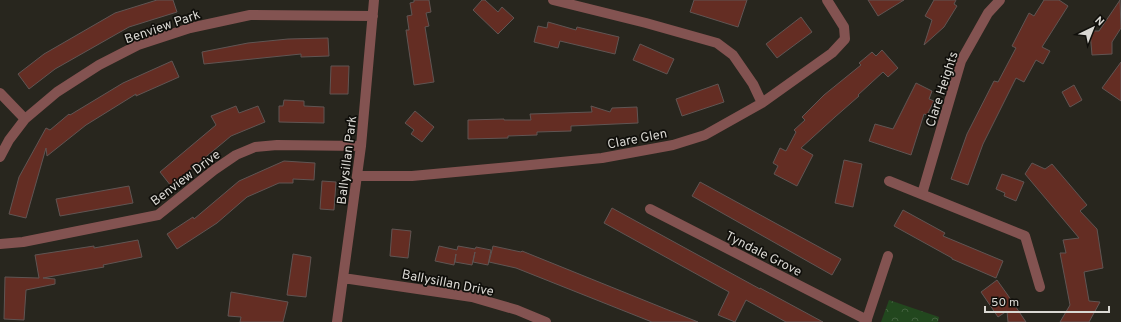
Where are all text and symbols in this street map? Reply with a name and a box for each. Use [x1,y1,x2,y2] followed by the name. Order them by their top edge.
[123,7,203,48] street label: Benview Park
[1073,8,1113,48] north arrow
[1091,14,1107,29] text: N
[923,50,963,129] street label: Clare Heights
[335,115,361,206] street label: Ballysillan Park
[606,126,669,154] street label: Clare Glen
[148,147,224,210] street label: Benview Drive
[722,229,804,281] street label: Tyndale Grove
[400,267,495,301] street label: Ballysillan Drive
[985,288,1109,314] scale bar
[991,295,1019,311] text: 50 m

